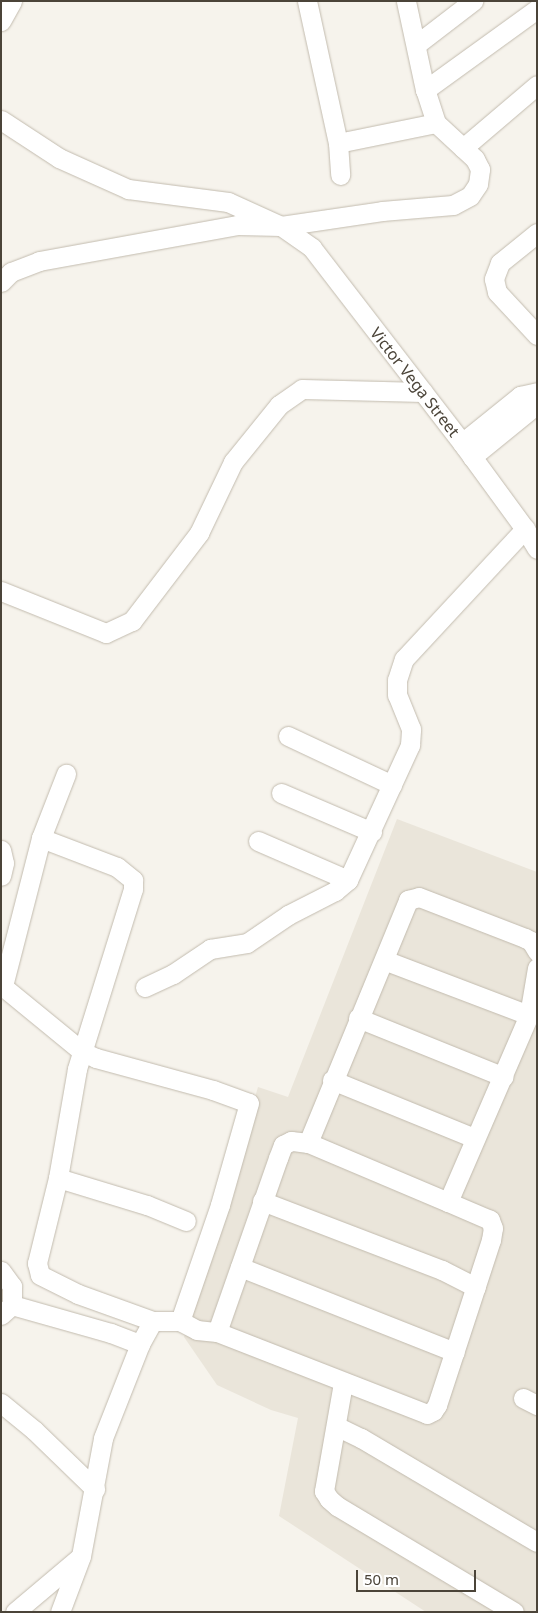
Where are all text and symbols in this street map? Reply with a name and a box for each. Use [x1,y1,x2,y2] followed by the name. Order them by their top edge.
[366,323,464,441] street label: Victor Vega Street
[358,1560,478,1592] scale bar
[364,1569,399,1589] text: 50 m

